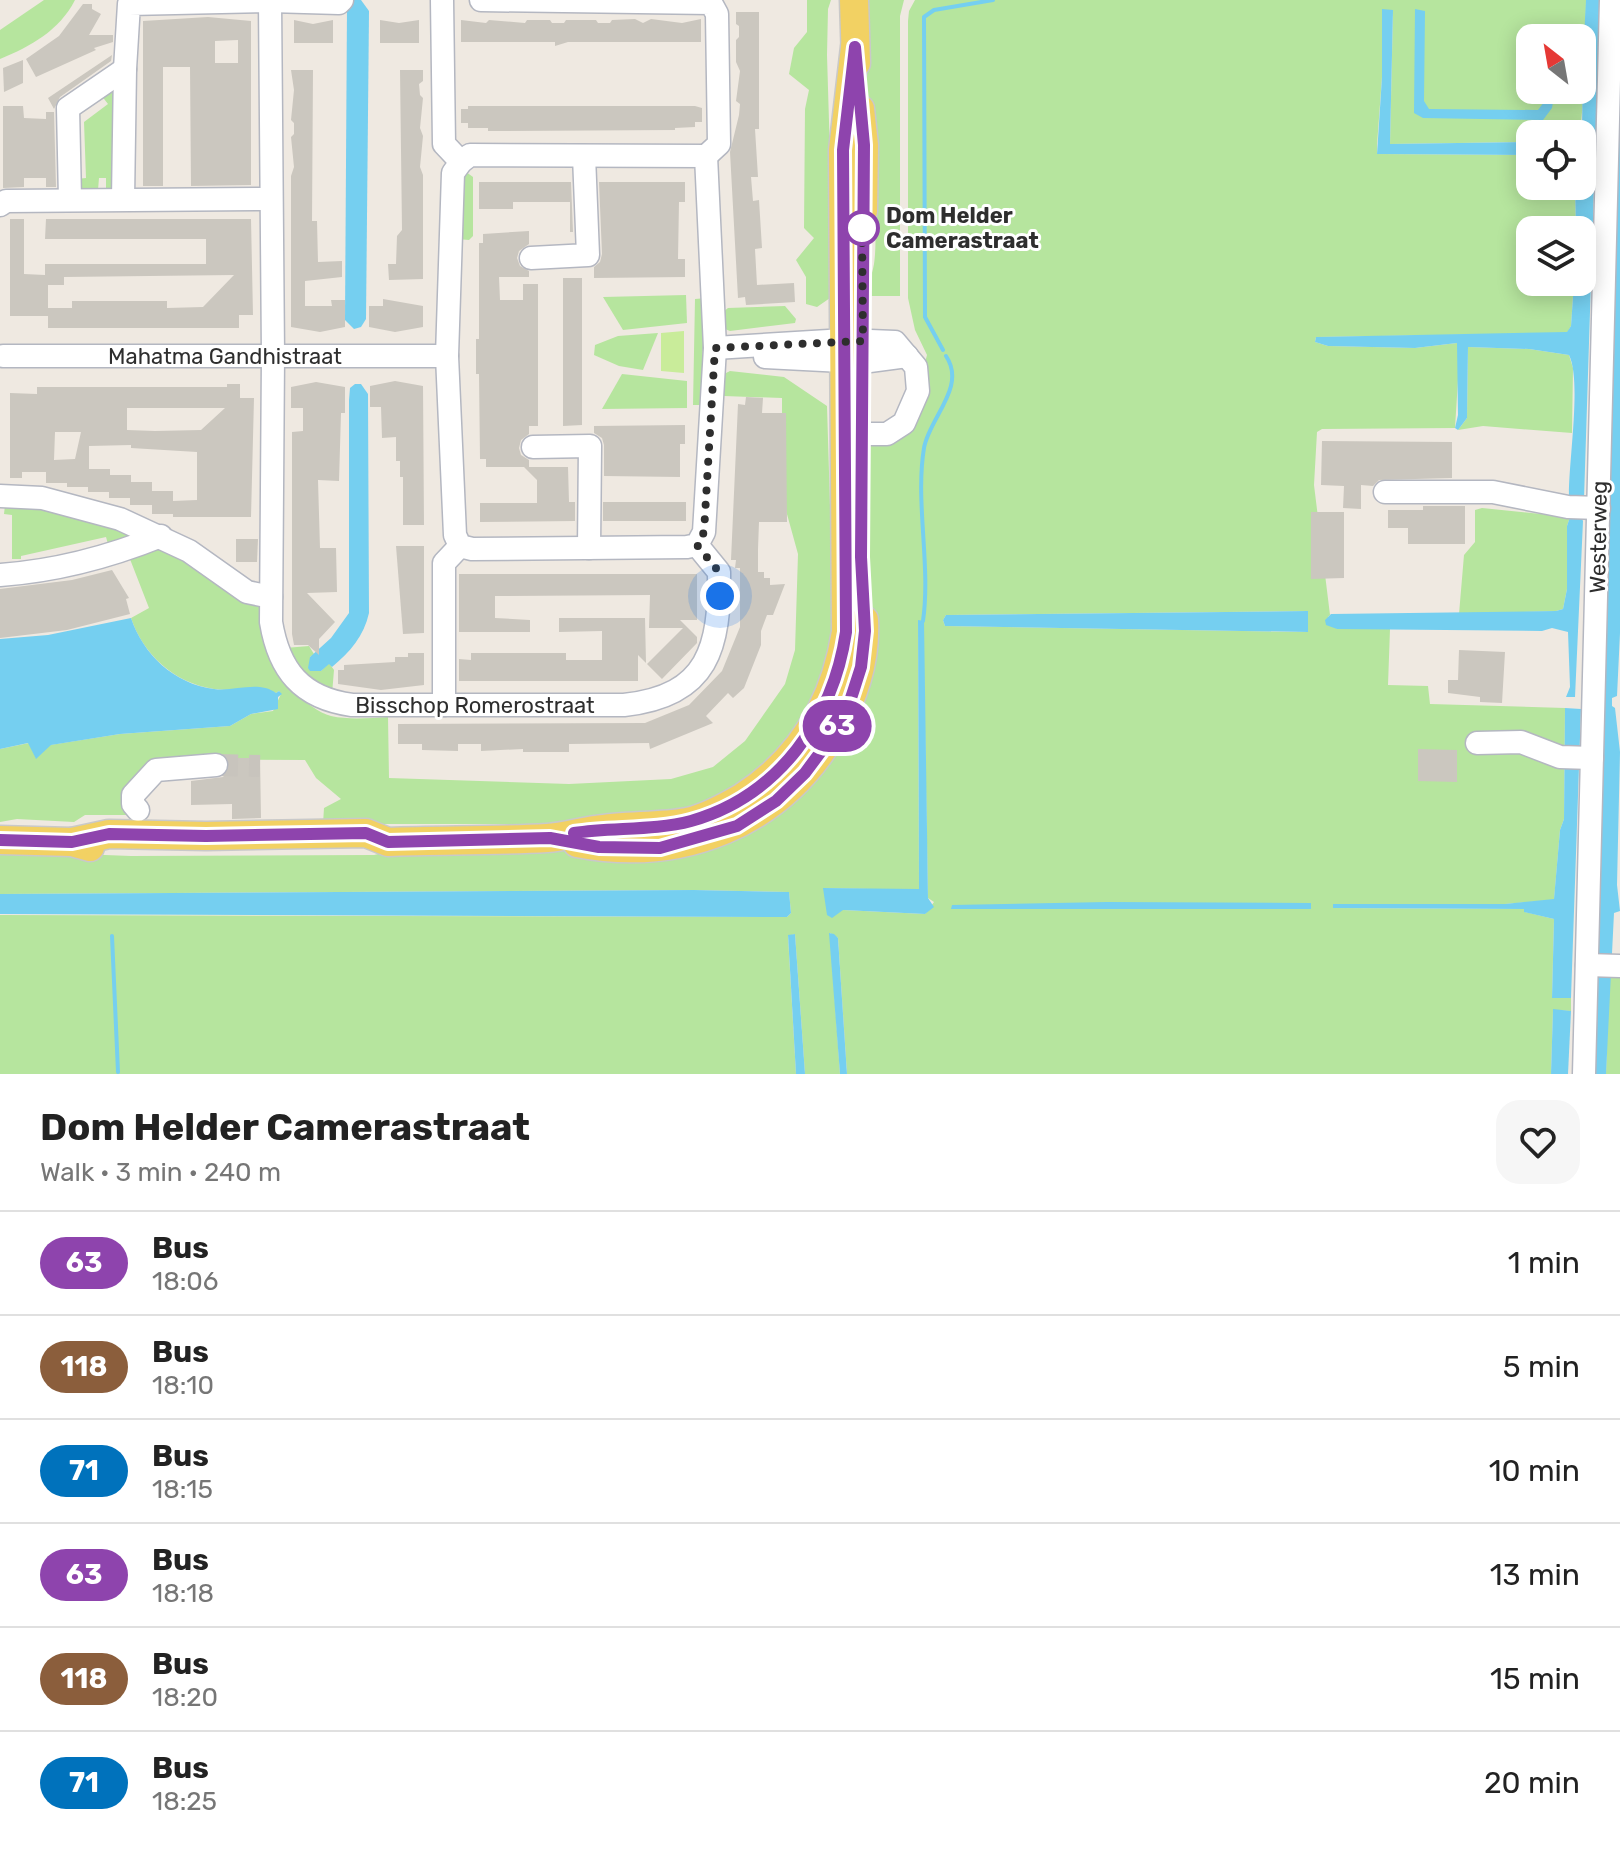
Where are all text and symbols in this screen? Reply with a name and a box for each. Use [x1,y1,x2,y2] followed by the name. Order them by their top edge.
[1516,24,1596,104] north arrow
[1516,24,1596,296] map controls
[1516,120,1596,200] button: locate
[886,202,1039,254] place label: Dom Helder Camerastraat
[845,211,879,245] marker: Dom Helder Camerastraat
[1516,216,1596,296] button: layers
[108,343,342,370] street label: Mahatma Gandhistraat
[1584,480,1613,594] street label: Westerweg
[700,576,740,616] your location
[355,692,595,719] street label: Bisschop Romerostraat
[801,700,873,752] line badge: 63
[819,709,855,742] text: 63
[1496,1100,1580,1184] button: heart
[40,1104,530,1150] text: Dom Helder Camerastraat
[40,1157,281,1188] text: Walk · 3 min · 240 m
[152,1230,209,1266] text: Bus
[1508,1245,1580,1281] text: 1 min
[66,1246,102,1279] text: 63
[152,1266,219,1297] text: 18:06
[152,1334,209,1370] text: Bus
[1503,1349,1580,1385] text: 5 min
[61,1350,107,1383] text: 118
[152,1370,214,1401] text: 18:10
[152,1438,209,1474] text: Bus
[1489,1453,1580,1489] text: 10 min
[69,1454,99,1487] text: 71
[152,1474,213,1505] text: 18:15
[152,1542,209,1578] text: Bus
[1490,1557,1580,1593] text: 13 min
[66,1558,102,1591] text: 63
[152,1578,214,1609] text: 18:18
[152,1646,209,1682] text: Bus
[1490,1661,1580,1697] text: 15 min
[61,1662,107,1695] text: 118
[152,1682,218,1713] text: 18:20
[152,1750,209,1786] text: Bus
[1484,1765,1580,1801] text: 20 min
[69,1766,99,1799] text: 71
[152,1786,217,1817] text: 18:25

